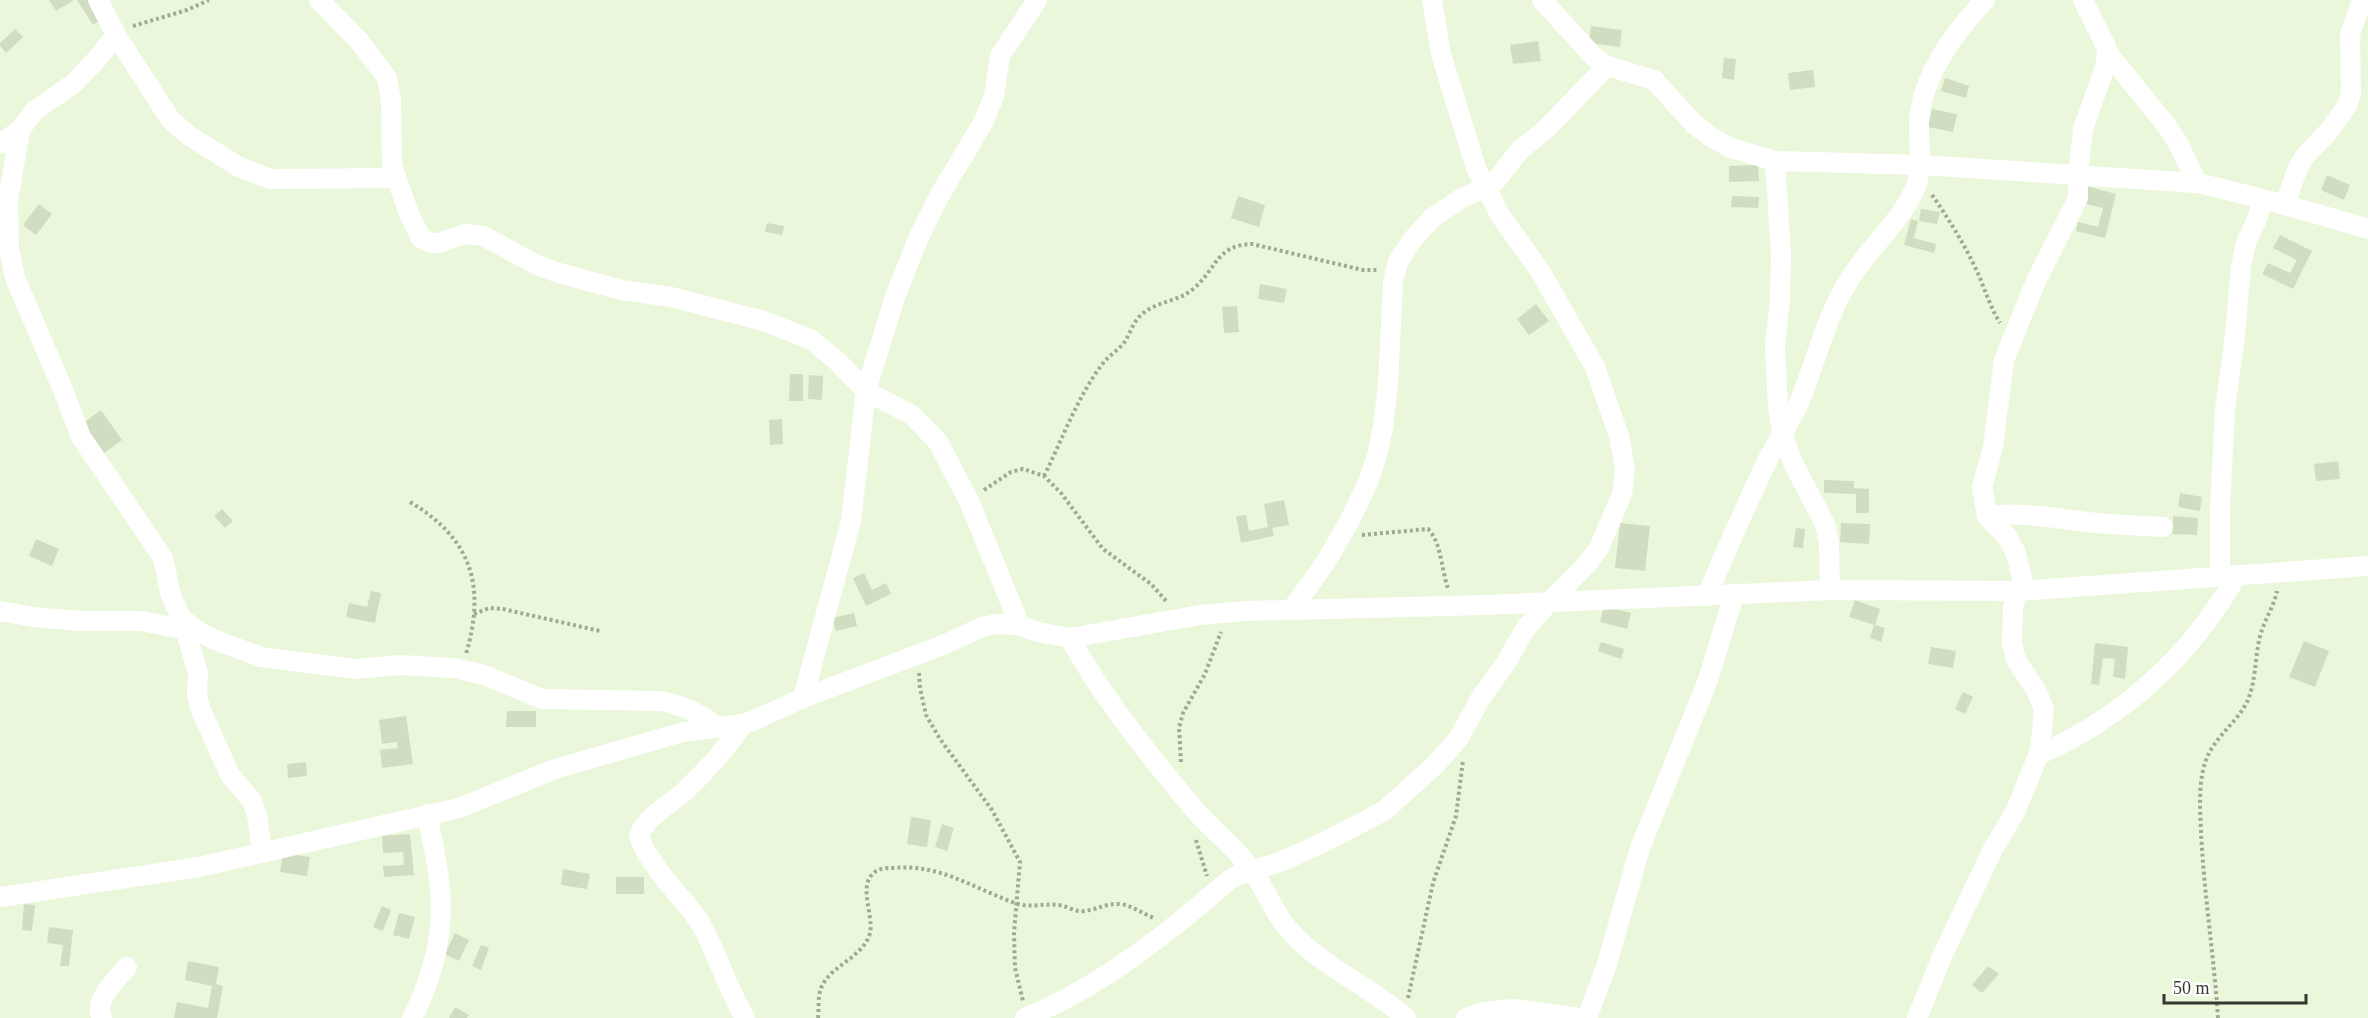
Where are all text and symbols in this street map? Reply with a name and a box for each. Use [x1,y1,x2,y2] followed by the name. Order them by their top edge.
[2164,967,2306,1005] scale bar
[2173,978,2210,998] text: 50 m

